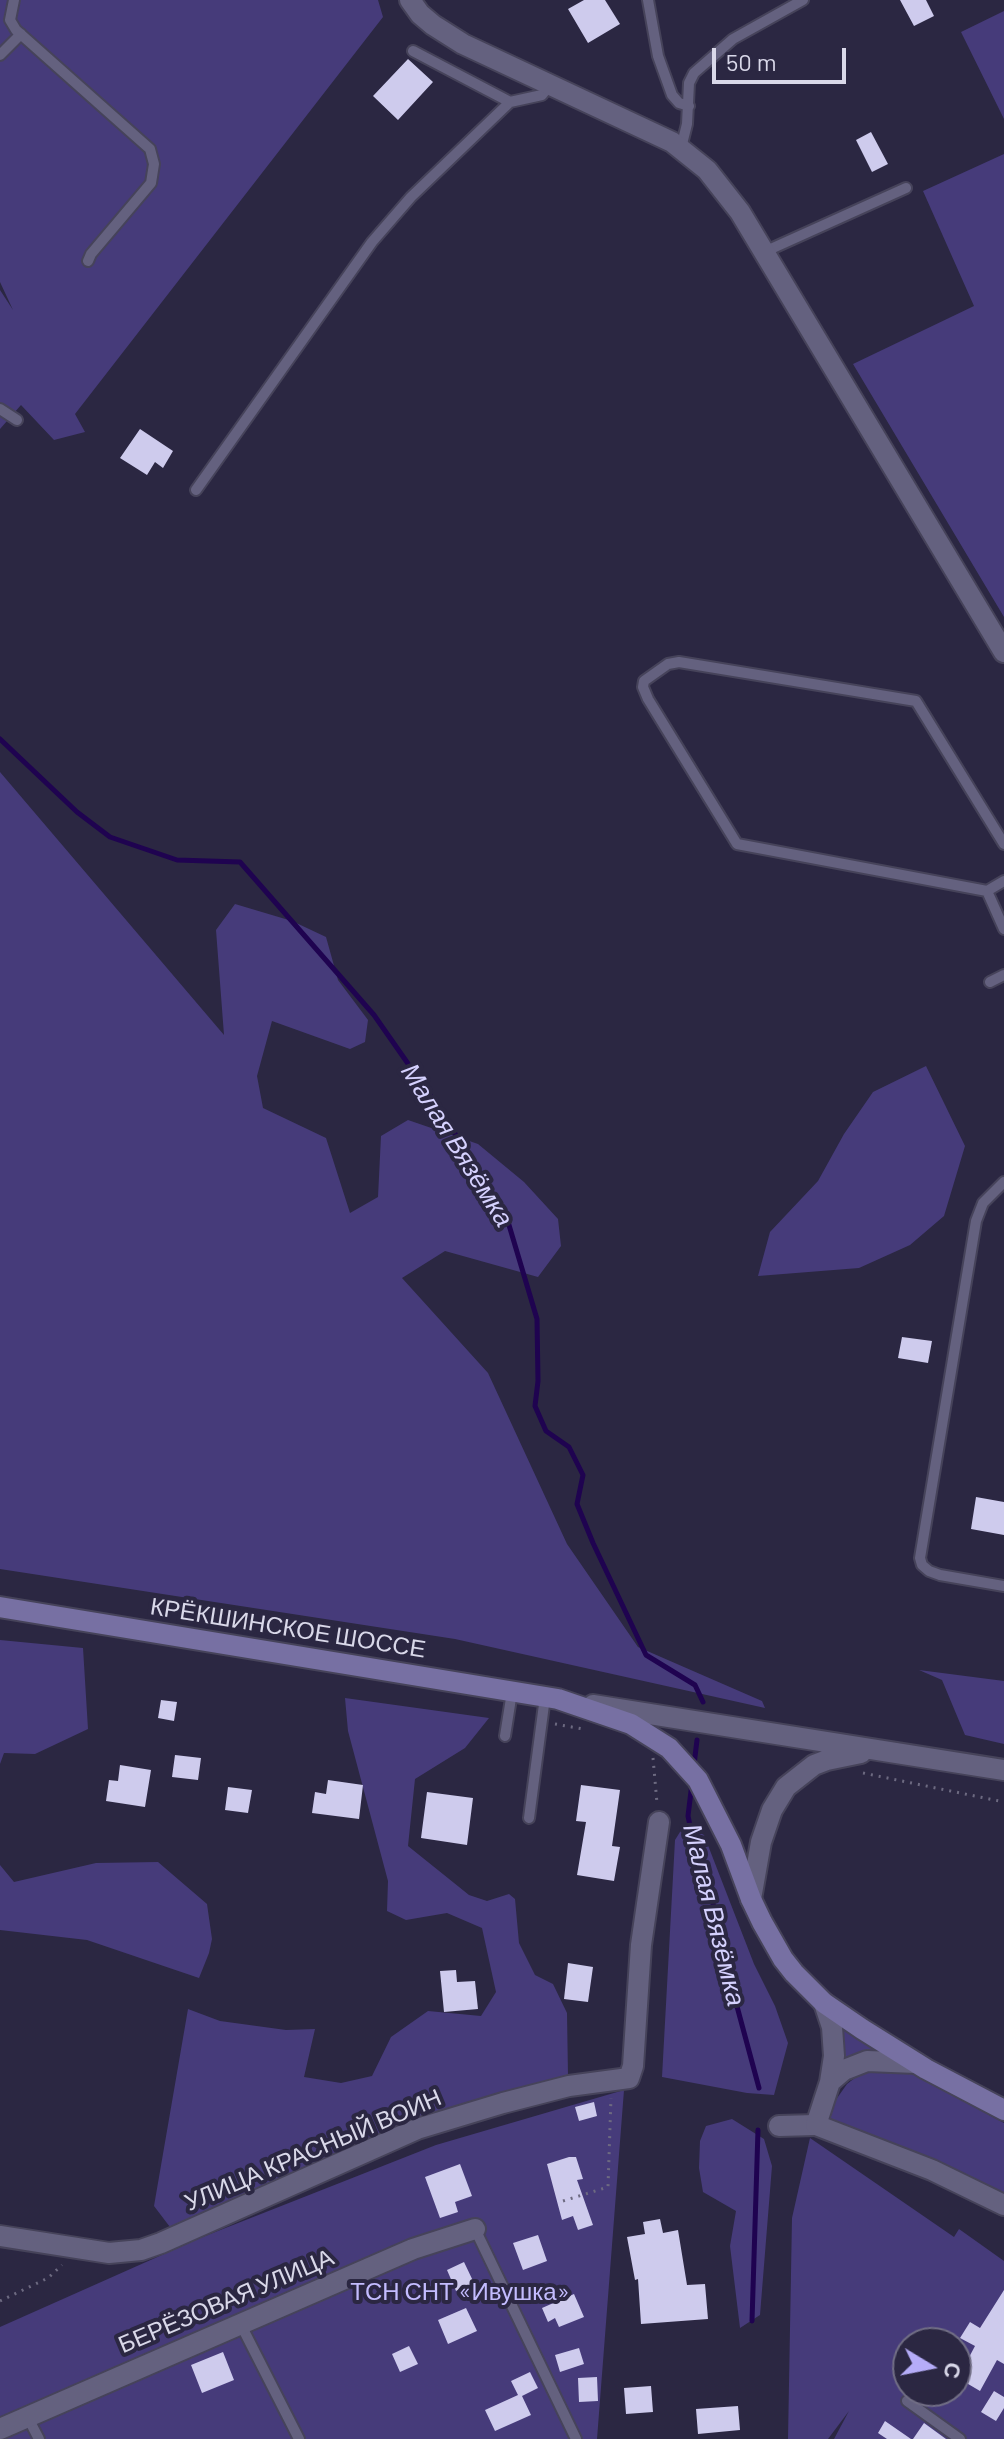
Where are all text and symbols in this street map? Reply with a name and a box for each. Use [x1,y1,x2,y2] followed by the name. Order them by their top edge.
[716,32,850,82] scale bar
[726,47,777,76] text: 50 m
[394,1058,520,1232] water label: Малая Вязёмка
[148,1592,428,1664] street label: КРЁКШИНСКОЕ ШОССЕ
[676,1821,752,2009] water label: Малая Вязёмка
[180,2083,446,2217] street label: УЛИЦА КРАСНЫЙ ВОИН
[114,2243,338,2359] street label: БЕРЁЗОВАЯ УЛИЦА
[350,2278,570,2306] park label: ТСН СНТ «Ивушка»
[892,2327,972,2407] north arrow
[939,2361,968,2381] text: С

